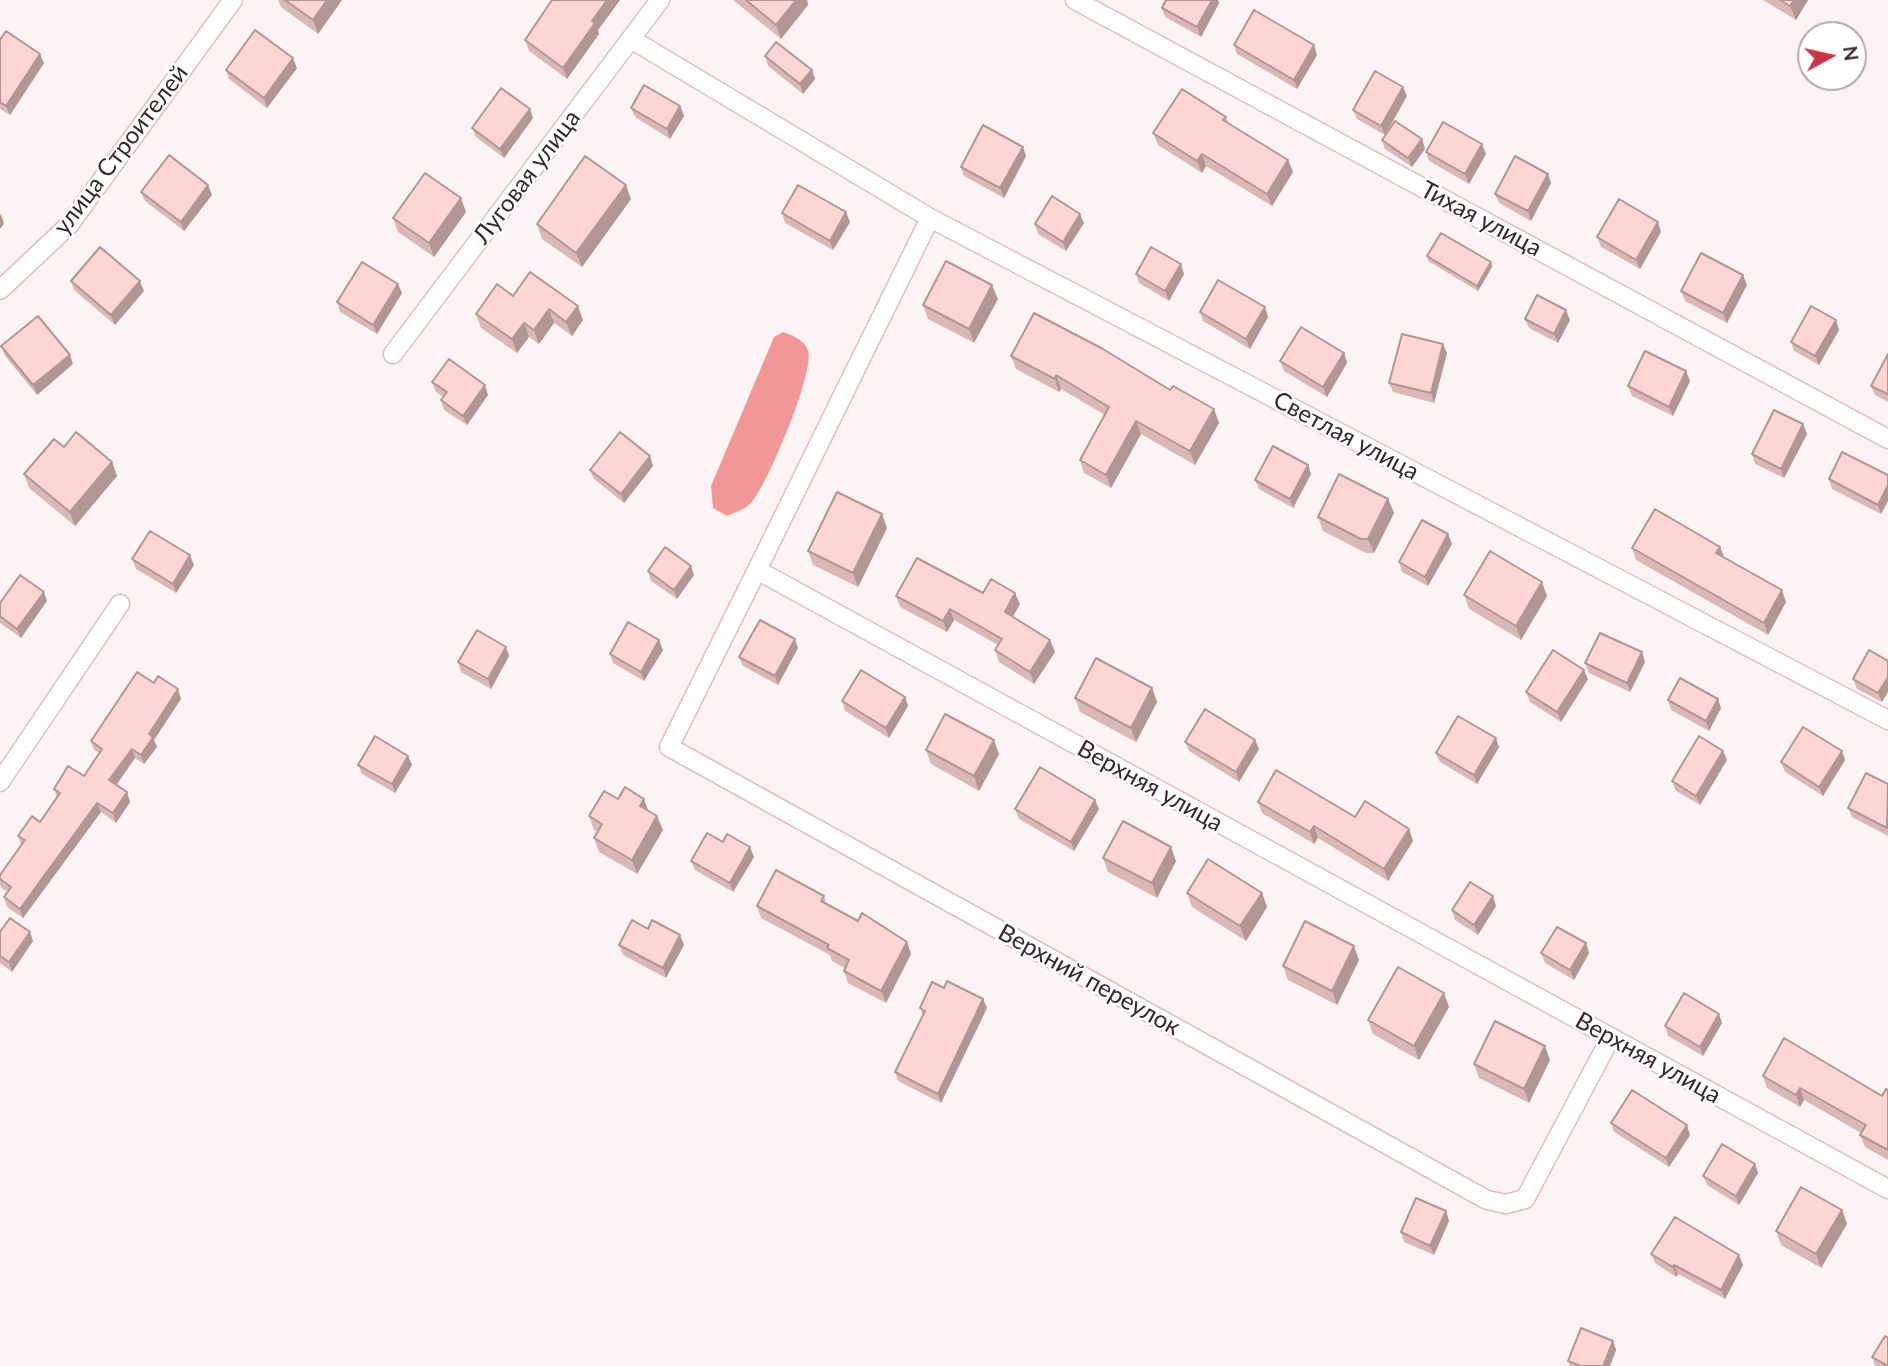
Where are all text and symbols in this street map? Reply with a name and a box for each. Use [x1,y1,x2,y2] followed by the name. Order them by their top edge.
[1797,21,1867,91] north arrow
[1839,44,1864,62] text: N
[48,59,194,241] street label: улица Строителей
[467,105,587,249] street label: Луговая улица
[1416,175,1546,263] street label: Тихая улица
[1268,386,1424,486] street label: Светлая улица
[1072,734,1228,838] street label: Верхняя улица
[993,918,1185,1042] street label: Верхний переулок
[1570,1006,1726,1110] street label: Верхняя улица

